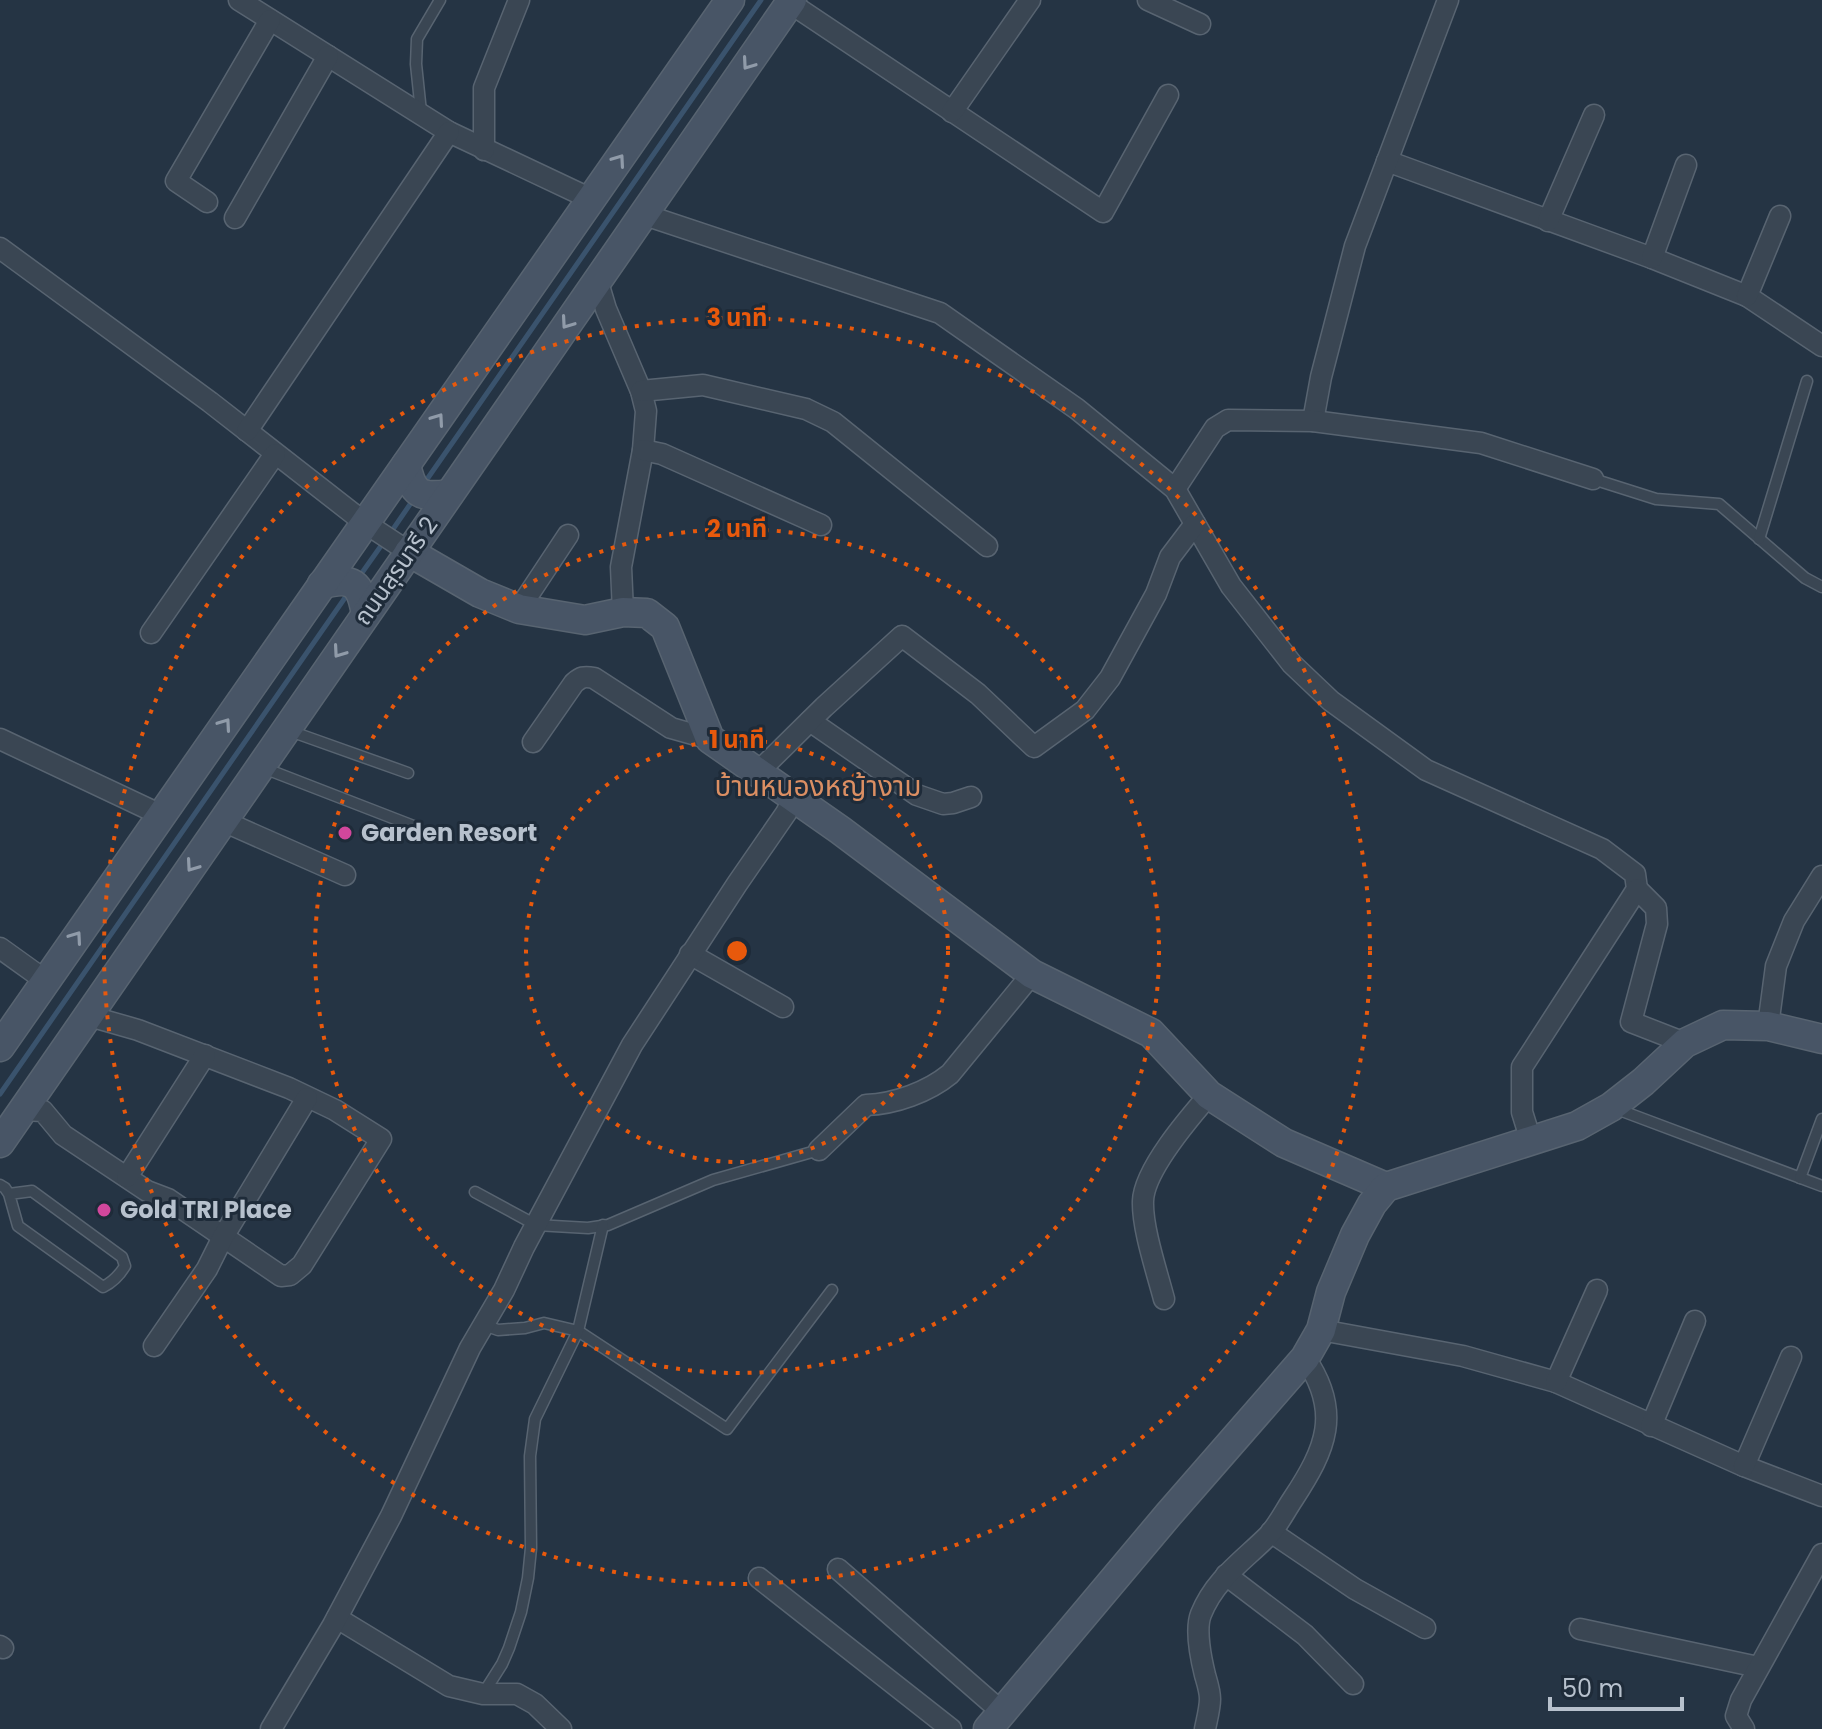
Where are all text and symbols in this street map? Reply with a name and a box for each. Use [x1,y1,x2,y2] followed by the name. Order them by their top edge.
[743,55,758,69] one-way arrow
[609,154,623,168] one-way arrow
[706,301,768,334] text: 3 นาที
[562,315,577,329] one-way arrow
[428,413,443,427] one-way arrow
[346,510,445,632] street label: ถนนสุรนารี 2
[707,512,767,545] text: 2 นาที
[334,644,349,658] one-way arrow
[215,718,230,732] one-way arrow
[709,723,765,756] text: 1 นาที
[714,767,922,806] district label: บ้านหนองหญ้างาม
[361,816,537,849] place label: Garden Resort
[336,824,354,842] marker: Garden Resort
[187,858,202,872] one-way arrow
[66,932,81,946] one-way arrow
[723,937,751,965] centre of rings
[120,1193,292,1226] place label: Gold TRI Place
[95,1201,113,1219] marker: Gold TRI Place
[1550,1661,1682,1711] scale bar
[1562,1672,1623,1705] text: 50 m

